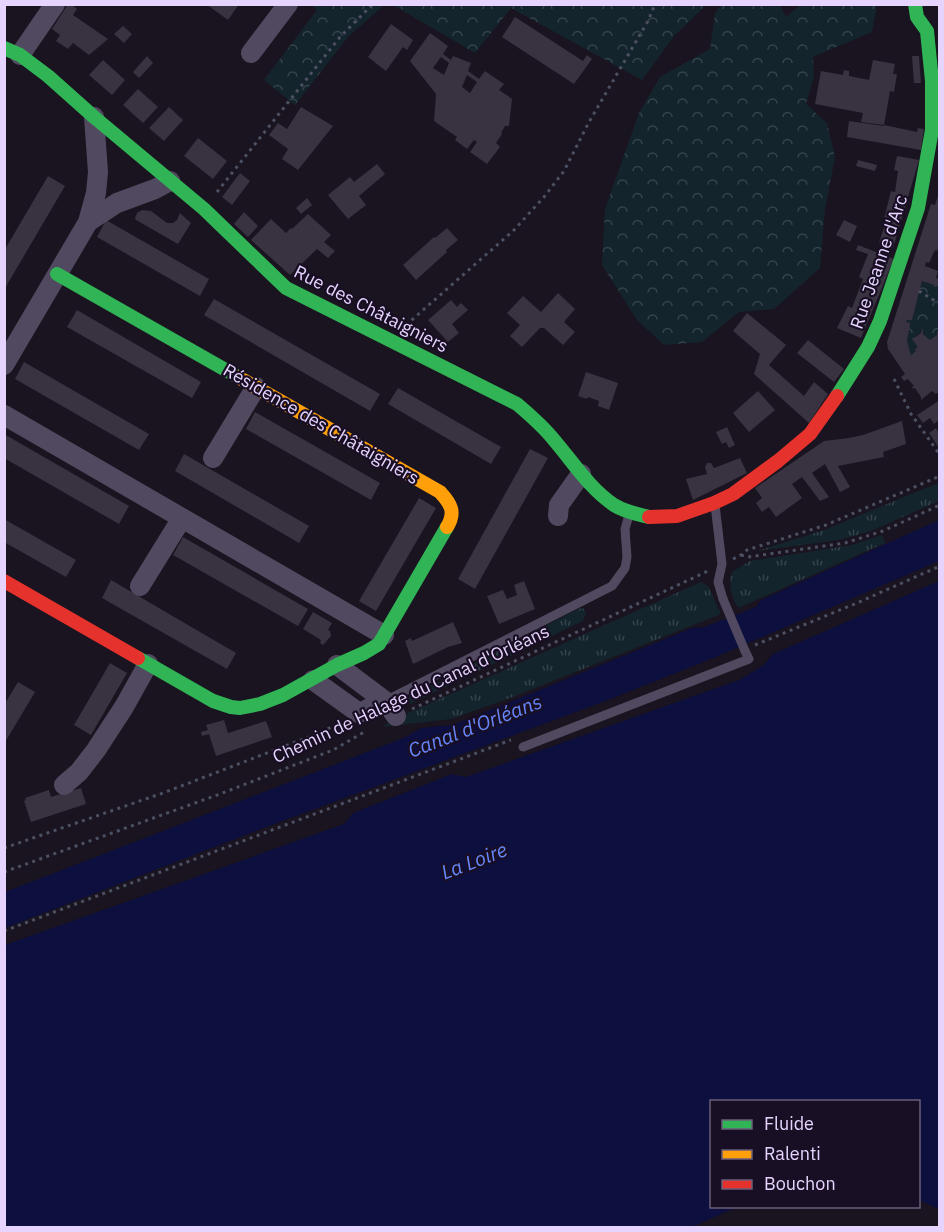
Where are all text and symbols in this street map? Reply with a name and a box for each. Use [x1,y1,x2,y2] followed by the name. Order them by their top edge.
[845,192,912,332] street label: Rue Jeanne d'Arc
[290,260,452,357] street label: Rue des Châtaigniers
[219,358,423,489] street label: Résidence des Châtaigniers
[269,620,553,768] street label: Chemin de Halage du Canal d'Orléans
[405,689,545,763] water label: Canal d'Orléans
[437,836,511,885] water label: La Loire
[710,1100,920,1208] legend
[764,1112,814,1135] text: Fluide
[764,1142,821,1165] text: Ralenti
[764,1172,836,1195] text: Bouchon

